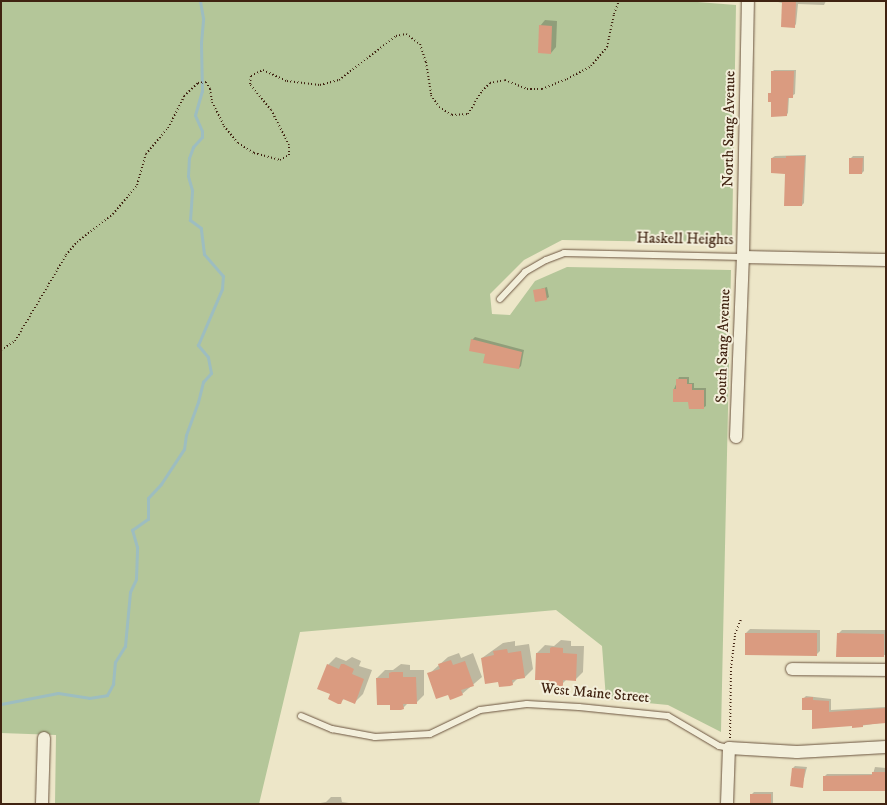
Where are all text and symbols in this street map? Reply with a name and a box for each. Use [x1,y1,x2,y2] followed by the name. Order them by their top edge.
[719,71,739,187] street label: North Sang Avenue
[636,229,734,249] street label: Haskell Heights
[712,289,734,403] street label: South Sang Avenue
[540,679,650,707] street label: West Maine Street

